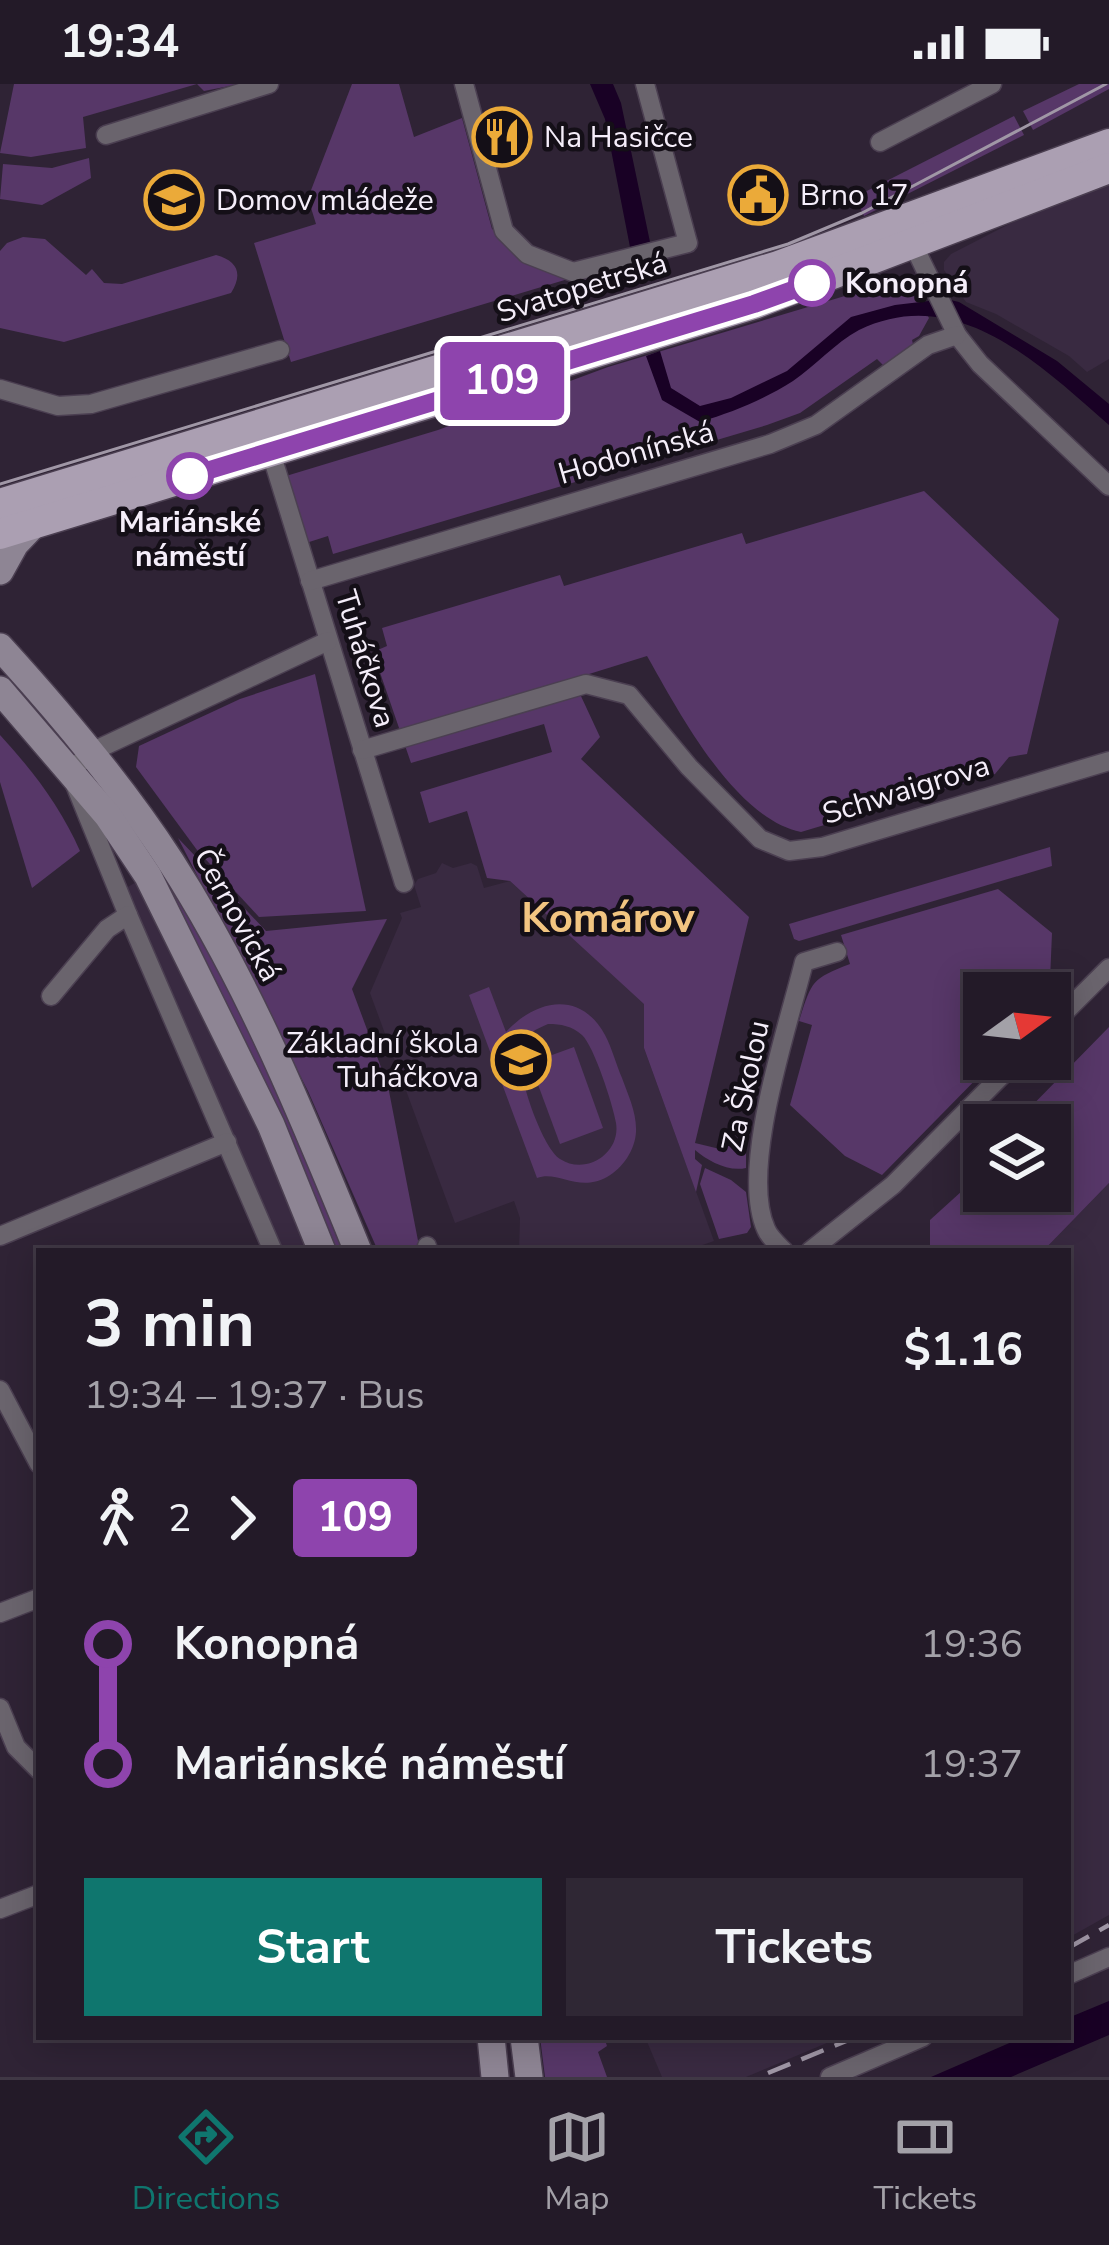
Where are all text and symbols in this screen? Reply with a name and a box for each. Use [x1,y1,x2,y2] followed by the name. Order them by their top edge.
[60,12,179,73] text: 19:34
[471,106,533,168] restaurant icon: Na Hasičce
[544,117,693,158] place label: Na Hasičce
[727,164,789,226] public building icon: Brno 17
[143,169,205,231] school or university icon: Domov mládeže
[800,175,908,216] place label: Brno 17
[216,180,434,221] place label: Domov mládeže
[492,243,672,333] street label: Svatopetrská
[790,261,834,305] marker: Konopná
[845,263,969,304] place label: Konopná
[433,342,571,420] line badge: 109
[464,352,540,409] text: 109
[553,411,719,495] street label: Hodonínská
[168,454,212,498] marker: Mariánské náměstí
[119,502,261,577] place label: Mariánské náměstí
[325,585,405,733] street label: Tuháčkova
[817,745,995,835] street label: Schwaigrova
[184,841,290,989] street label: Černovická
[521,890,696,947] district label: Komárov
[963,972,1071,1080] north arrow
[963,972,1071,1212] map controls
[712,1017,780,1155] street label: Za Školou
[286,1023,479,1098] place label: Základní škola Tuháčkova
[490,1029,552,1091] school or university icon: Základní škola Tuháčkova
[963,1104,1071,1212] button: layers
[84,1279,255,1369] text: 3 min
[904,1320,1023,1381] text: $1.16
[84,1369,424,1422] text: 19:34 – 19:37 · Bus
[84,1485,150,1551] icon: walk
[209,1485,275,1551] icon: forward
[317,1489,393,1546] text: 109
[168,1492,191,1545] text: 2
[174,1614,359,1675] text: Konopná
[921,1618,1023,1671] text: 19:36
[174,1734,565,1795] text: Mariánské náměstí
[921,1738,1023,1791] text: 19:37
[84,1878,542,2016] button: Start
[566,1878,1023,2016] button: Tickets
[132,2104,280,2221] tab: Directions
[544,2104,610,2221] tab: Map
[873,2104,977,2221] tab: Tickets

